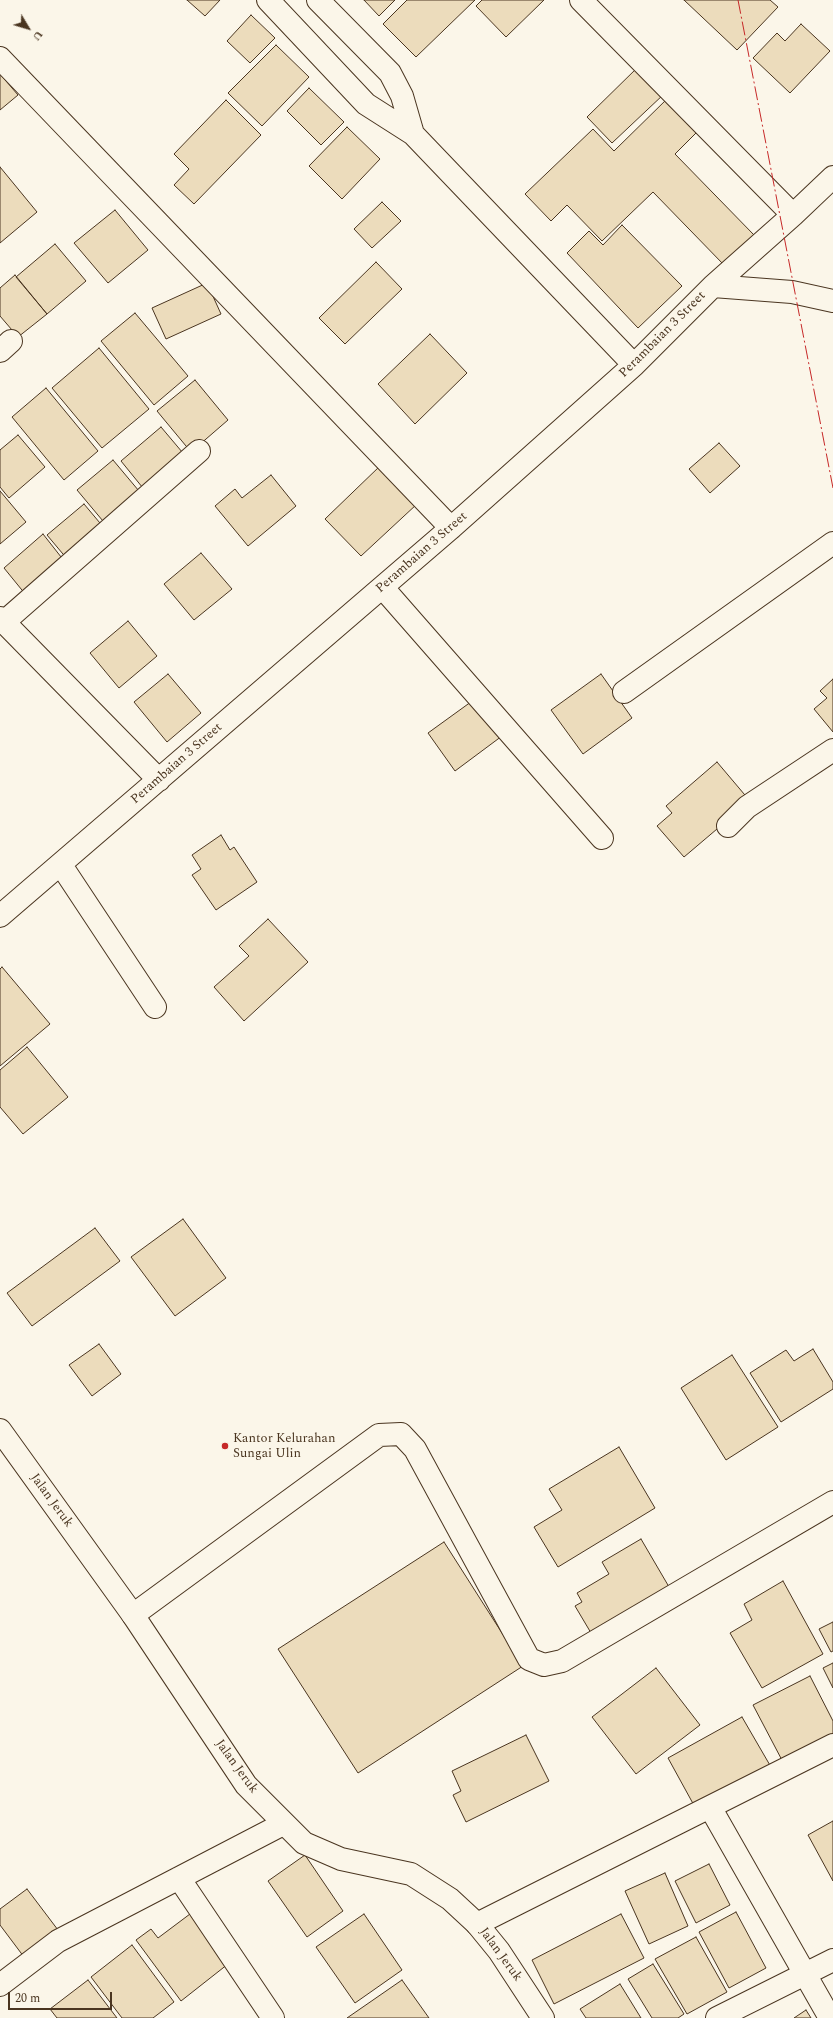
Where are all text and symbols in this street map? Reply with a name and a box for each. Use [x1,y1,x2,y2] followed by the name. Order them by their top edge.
[8,8,48,48] north arrow
[28,27,47,45] text: U
[617,289,709,381] street label: Perambaian 3 Street
[373,509,471,597] street label: Perambaian 3 Street
[128,720,226,808] street label: Perambaian 3 Street
[233,1431,336,1462] place label: Kantor Kelurahan Sungai Ulin
[220,1441,230,1451] marker: Kantor Kelurahan Sungai Ulin
[26,1471,76,1531] street label: Jalan Jeruk
[211,1737,261,1797] street label: Jalan Jeruk
[475,1925,525,1985] street label: Jalan Jeruk
[10,1984,114,2010] scale bar
[15,1989,40,2008] text: 20 m

